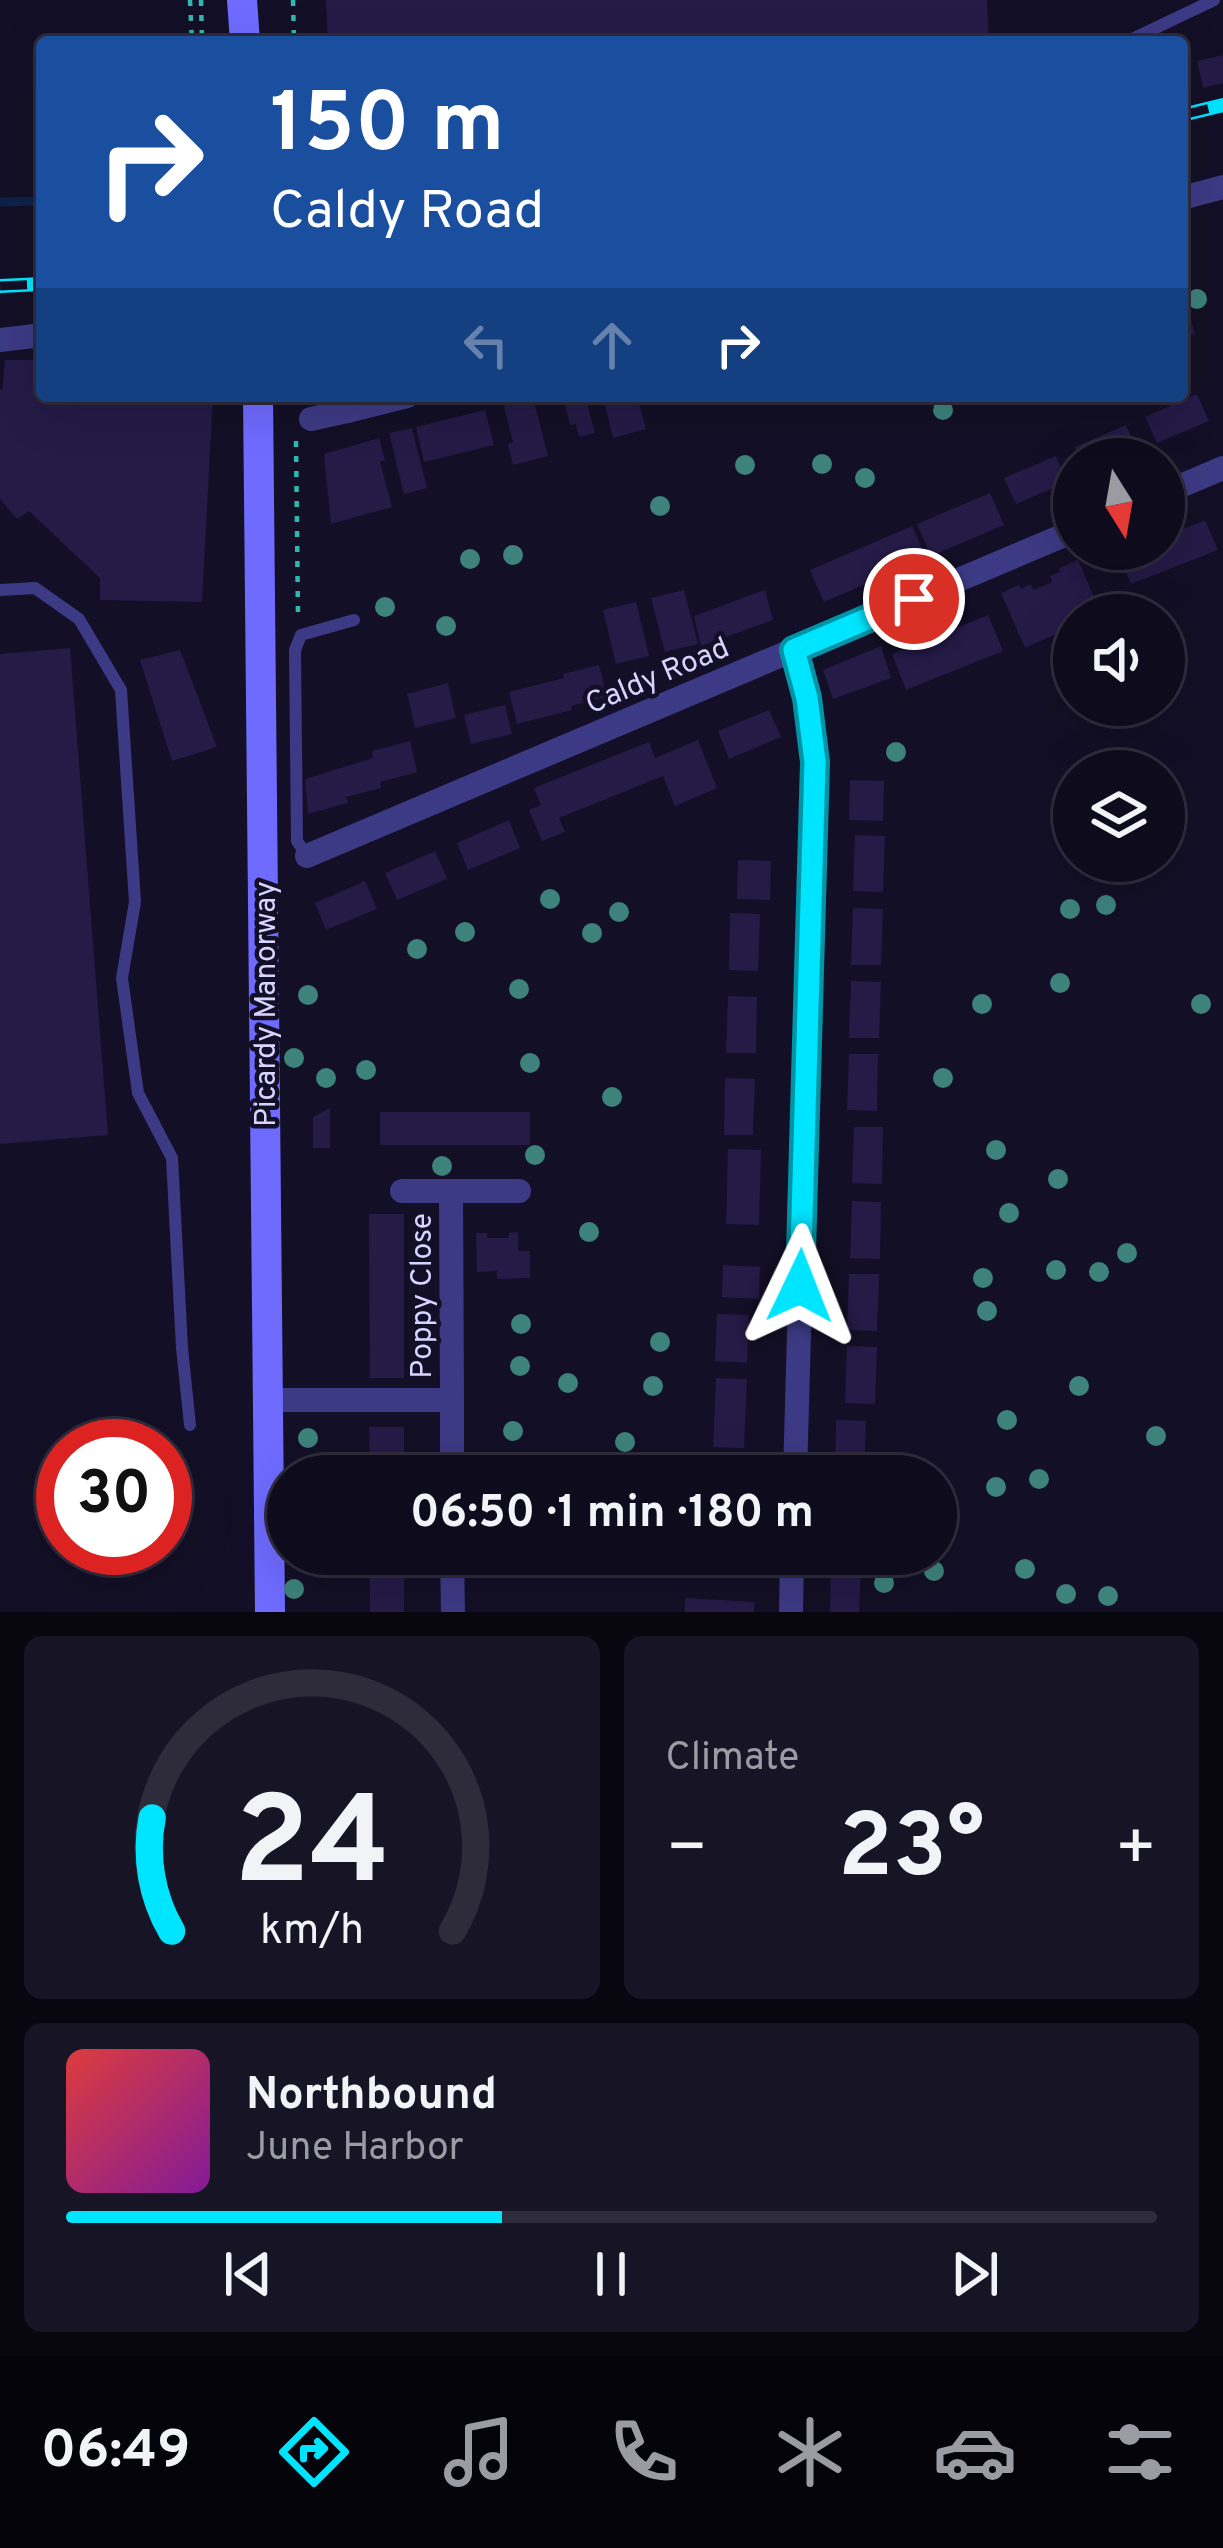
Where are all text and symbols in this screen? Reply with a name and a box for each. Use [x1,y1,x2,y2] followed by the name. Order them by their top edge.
[270,75,505,181] text: 150 m
[72,84,228,240] icon: right
[270,179,544,248] text: Caldy Road
[453,312,519,378] icon: left
[579,312,645,378] icon: ahead
[705,312,771,378] icon: right
[1053,438,1185,570] north arrow
[1053,438,1185,882] map controls
[863,548,965,650] pin
[881,566,947,632] icon: arrive
[1053,594,1185,726] button: sound
[581,631,735,724] street label: Caldy Road
[1053,750,1185,882] button: layers
[249,881,286,1127] street label: Picardy Manorway
[405,1213,442,1379] street label: Poppy Close
[737,1223,863,1349] position arrow
[36,1419,192,1575] speed limit sign: 30
[410,1486,814,1543] text: 06:50 · 1 min · 180 m
[666,1735,799,1784] text: Climate
[233,1770,390,1928] text: 24
[838,1795,984,1908] text: 23°
[666,1810,708,1893] text: −
[1114,1810,1157,1893] text: +
[260,1904,364,1958] text: km/h
[246,2068,497,2125] text: Northbound
[246,2125,464,2174] text: June Harbor
[215,2241,281,2307] icon: previous
[578,2241,644,2307] icon: pause
[942,2241,1008,2307] icon: next
[272,2410,356,2494] icon: directions
[437,2410,521,2494] icon: music
[602,2410,686,2494] icon: phone
[768,2410,852,2494] icon: climate
[933,2410,1017,2494] icon: car
[1098,2410,1182,2494] icon: filters
[41,2418,190,2487] text: 06:49

